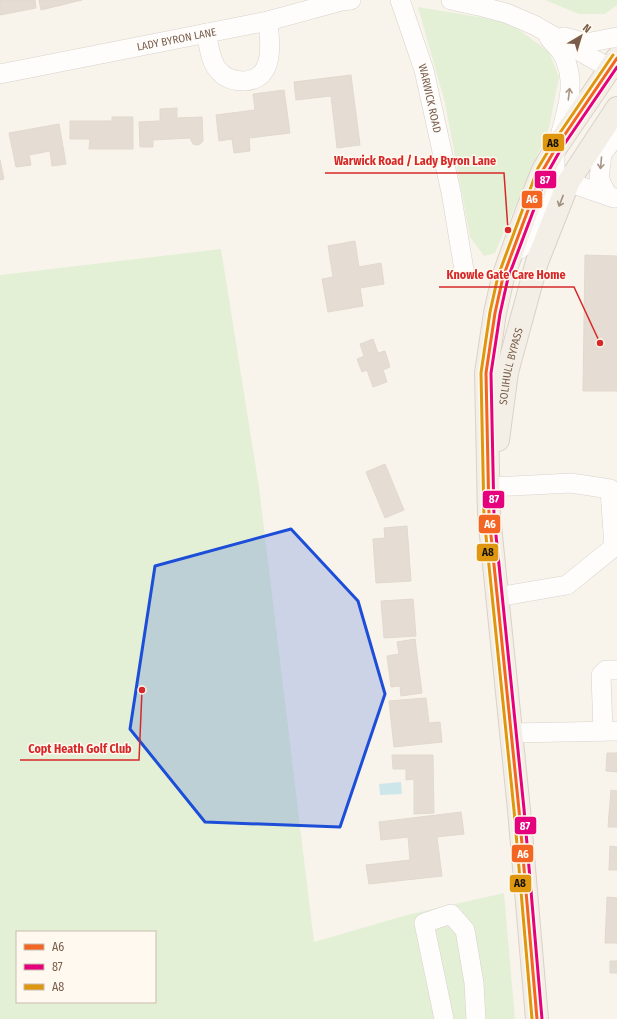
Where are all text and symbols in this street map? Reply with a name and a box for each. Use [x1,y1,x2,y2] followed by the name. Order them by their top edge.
[561,16,601,56] north arrow
[580,21,593,36] text: N
[136,25,217,53] street label: LADY BYRON LANE
[416,62,444,134] street label: WARWICK ROAD
[565,88,573,101] one-way arrow
[542,133,565,152] line badge: A8
[546,137,559,150] text: A8
[325,149,504,173] callout: Warwick Road / Lady Byron Lane
[334,154,496,168] text: Warwick Road / Lady Byron Lane
[597,156,605,169] one-way arrow
[534,170,557,189] line badge: 87
[540,174,550,187] text: 87
[521,190,543,209] line badge: A6
[525,193,538,206] text: A6
[556,195,564,207] one-way arrow
[439,263,574,287] callout: Knowle Gate Care Home
[447,268,565,282] text: Knowle Gate Care Home
[496,326,525,405] street label: SOLIHULL BYPASS
[482,490,505,509] line badge: 87
[489,493,499,506] text: 87
[478,514,501,534] line badge: A6
[483,518,496,531] text: A6
[476,543,499,562] line badge: A8
[481,546,494,559] text: A8
[20,736,139,760] callout: Copt Heath Golf Club
[28,742,132,756] text: Copt Heath Golf Club
[514,816,537,835] line badge: 87
[520,820,530,833] text: 87
[511,844,534,863] line badge: A6
[516,848,529,861] text: A6
[509,874,532,893] line badge: A8
[513,877,526,890] text: A8
[16,931,156,1003] legend
[52,940,64,954] text: A6
[52,960,63,974] text: 87
[52,980,64,994] text: A8

